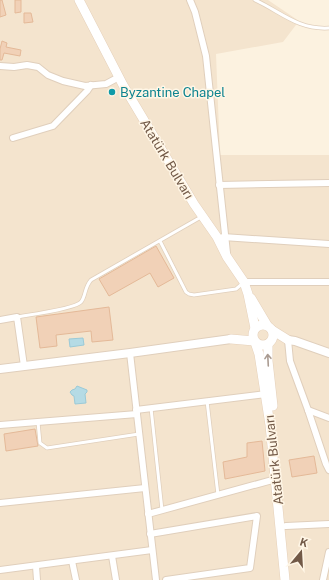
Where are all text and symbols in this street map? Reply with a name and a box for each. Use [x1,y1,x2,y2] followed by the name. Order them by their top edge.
[120,85,225,100] place label: Byzantine Chapel
[107,87,117,97] marker: Byzantine Chapel
[137,116,197,202] street label: Atatürk Bulvarı
[265,354,272,367] one-way arrow
[262,414,286,506] street label: Atatürk Bulvarı
[281,532,321,572] north arrow
[298,536,310,549] text: K

